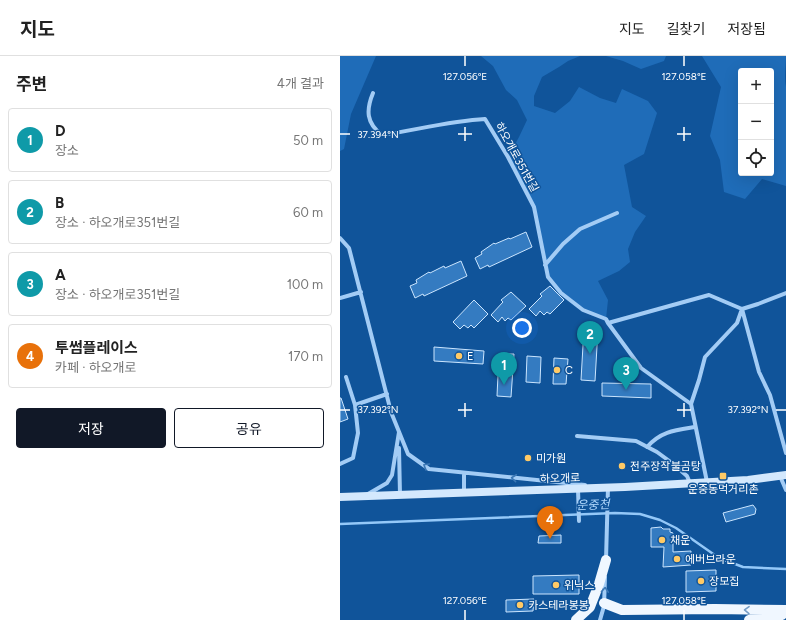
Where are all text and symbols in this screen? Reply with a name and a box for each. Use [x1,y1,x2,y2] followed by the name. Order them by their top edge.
[20,18,55,41] text: 지도
[619,21,645,38] text: 지도
[667,21,705,38] text: 길찾기
[727,21,766,38] text: 저장됨
[738,68,774,176] map controls
[738,68,774,104] button: +
[443,70,487,83] text: 127.056°E
[661,70,707,83] text: 127.058°E
[16,74,47,94] text: 주변
[277,76,324,91] text: 4개 결과
[738,104,774,140] button: −
[492,120,541,194] street label: 하오개로351번길
[55,122,66,140] text: D
[357,128,399,141] text: 37.394°N
[27,133,33,148] text: 1
[293,133,323,148] text: 50 m
[738,140,774,176] button: locate
[55,143,79,158] text: 장소
[55,194,64,212] text: B
[26,205,34,220] text: 2
[293,205,323,220] text: 60 m
[55,215,180,230] text: 장소 · 하오개로351번길
[55,266,66,284] text: A
[26,277,34,292] text: 3
[287,277,323,292] text: 100 m
[55,287,180,302] text: 장소 · 하오개로351번길
[512,318,532,338] your location
[577,321,603,354] pin: 2
[55,339,138,357] text: 투썸플레이스
[26,349,34,364] text: 4
[288,349,323,364] text: 170 m
[467,350,474,363] place label: E
[454,351,464,361] marker: E
[491,352,517,385] pin: 1
[613,357,639,390] pin: 3
[55,360,136,375] text: 카페 · 하오개로
[565,364,573,377] place label: C
[552,365,562,375] marker: C
[357,403,399,416] text: 37.392°N
[727,403,769,416] text: 37.392°N
[16,408,166,448] button: 저장
[174,408,324,448] button: 공유
[536,452,566,465] place label: 미가원
[523,453,533,463] marker: 미가원
[630,460,701,473] place label: 전주장작불곰탕
[617,461,627,471] marker: 전주장작불곰탕
[423,463,430,470] one-way arrow
[540,471,580,486] street label: 하오개로
[718,471,728,481] marker: 운중동먹거리촌
[511,473,517,482] one-way arrow
[688,483,758,496] place label: 운중동먹거리촌
[576,497,612,513] water label: 운중천
[537,506,563,539] pin: 4
[670,534,690,547] place label: 채운
[657,535,667,545] marker: 채운
[685,553,736,566] place label: 에버브라운
[672,554,682,564] marker: 에버브라운
[709,575,739,588] place label: 장모집
[696,576,706,586] marker: 장모집
[564,579,594,592] place label: 위닉스
[551,580,561,590] marker: 위닉스
[600,587,609,593] one-way arrow
[443,594,487,607] text: 127.056°E
[661,594,707,607] text: 127.058°E
[528,599,589,612] place label: 카스테라봉봉
[515,600,525,610] marker: 카스테라봉봉
[744,605,750,614] one-way arrow

